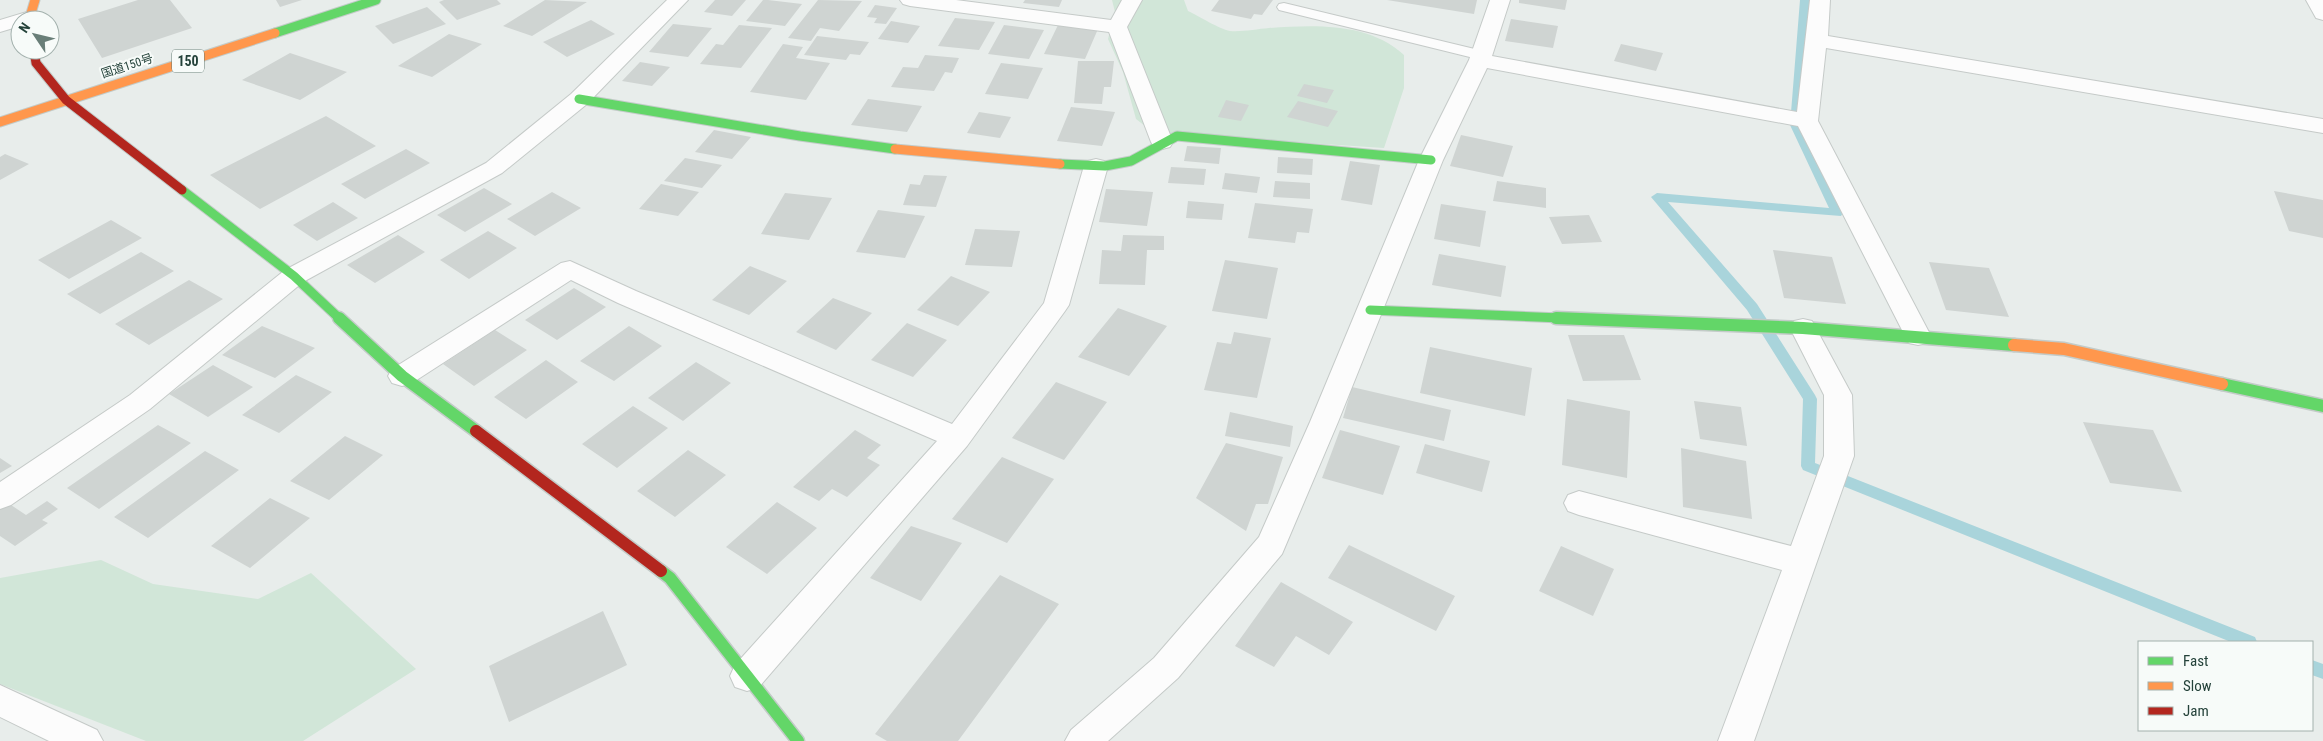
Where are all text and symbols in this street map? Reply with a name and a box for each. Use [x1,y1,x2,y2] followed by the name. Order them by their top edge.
[10,10,60,60] north arrow
[15,19,33,36] text: N
[172,49,204,72] road number: 150
[99,51,155,81] street label: 国道150号
[2138,641,2313,731] legend
[2183,652,2208,670] text: Fast
[2183,677,2212,695] text: Slow
[2183,702,2209,720] text: Jam

